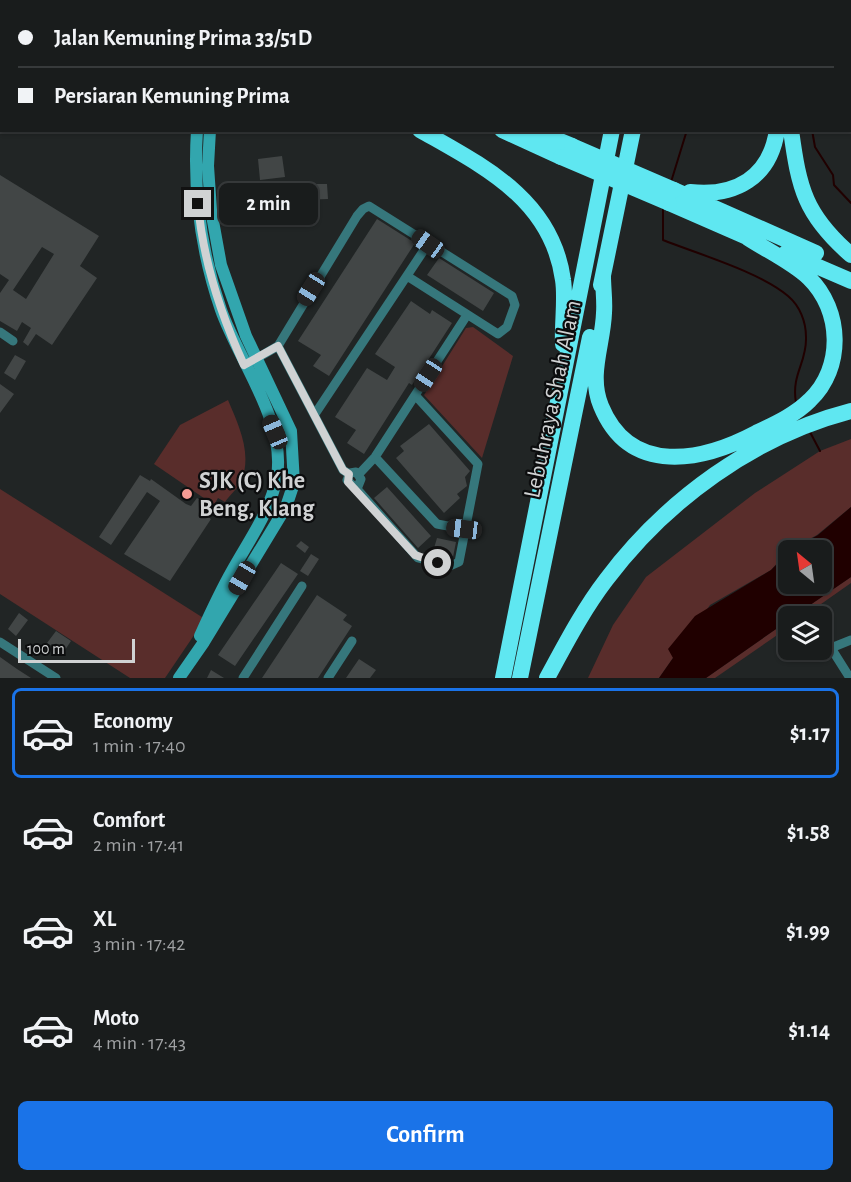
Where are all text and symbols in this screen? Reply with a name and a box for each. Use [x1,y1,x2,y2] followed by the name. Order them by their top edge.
[54,27,312,49] text: Jalan Kemuning Prima 33/51D
[54,85,290,107] text: Persiaran Kemuning Prima
[219,183,318,225] callout: 2 min
[184,190,211,217] route end
[246,194,291,214] text: 2 min
[408,226,448,262] car
[294,269,328,309] car
[520,298,586,500] street label: Lebuhraya Shah Alam
[411,355,445,395] car
[260,412,290,452] car
[199,469,315,521] place label: SJK (C) Khe Beng, Klang
[180,487,194,501] marker: SJK (C) Khe Beng, Klang
[445,518,483,540] car
[778,540,832,594] north arrow
[778,540,832,660] map controls
[424,549,451,576] route start
[225,558,259,598] car
[778,606,832,660] button: layers
[18,636,135,664] scale bar
[27,641,65,657] text: 100 m
[21,706,75,760] icon: car
[93,710,173,732] text: Economy
[790,722,830,744] text: $1.17
[93,736,186,756] text: 1 min · 17:40
[21,805,75,859] icon: car
[93,809,165,831] text: Comfort
[787,821,830,843] text: $1.58
[93,835,184,855] text: 2 min · 17:41
[21,904,75,958] icon: car
[93,908,116,930] text: XL
[786,920,830,942] text: $1.99
[93,934,185,954] text: 3 min · 17:42
[21,1003,75,1057] icon: car
[93,1007,139,1029] text: Moto
[788,1019,830,1041] text: $1.14
[93,1033,186,1053] text: 4 min · 17:43
[18,1101,833,1170] button: Confirm

